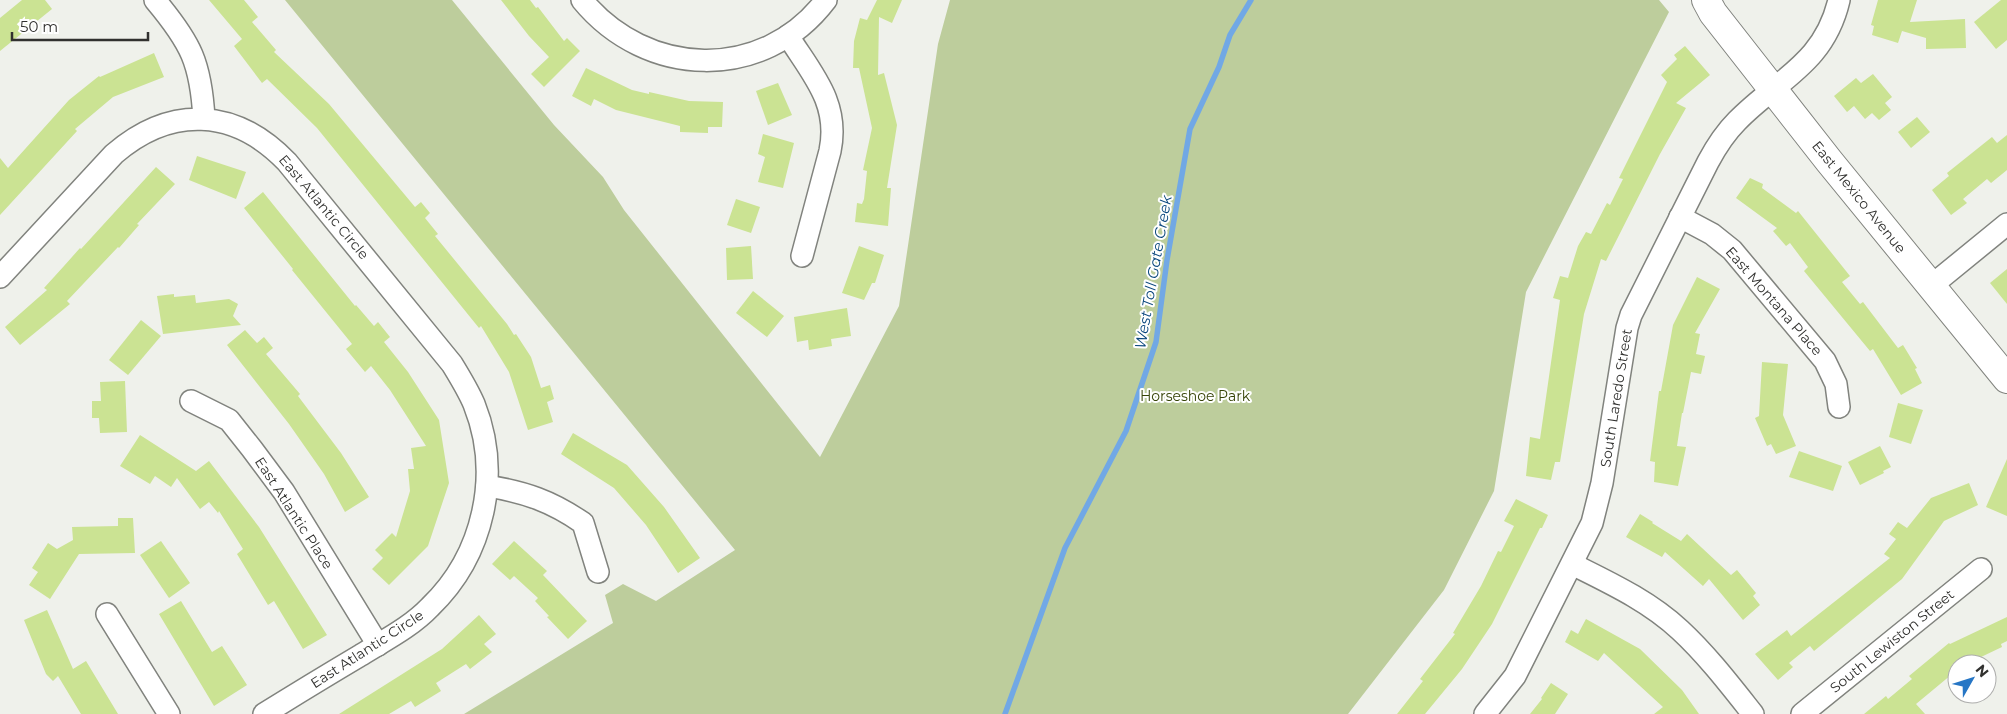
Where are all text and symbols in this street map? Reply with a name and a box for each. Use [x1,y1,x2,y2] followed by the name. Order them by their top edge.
[12,10,149,42] scale bar
[20,17,58,36] text: 50 m
[1808,137,1910,257] street label: East Mexico Avenue
[275,151,373,263] street label: East Atlantic Circle
[1130,193,1176,350] water label: West Toll Gate Creek
[1722,243,1826,359] street label: East Montana Place
[1596,327,1636,469] street label: South Laredo Street
[1140,387,1251,405] park label: Horseshoe Park
[251,454,337,572] street label: East Atlantic Place
[1826,585,1958,697] street label: South Lewiston Street
[307,606,427,692] street label: East Atlantic Circle
[1947,654,1997,704] north arrow
[1972,661,1993,681] text: N

